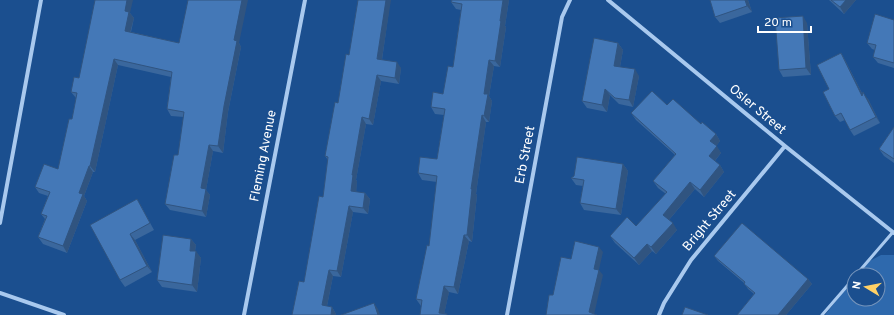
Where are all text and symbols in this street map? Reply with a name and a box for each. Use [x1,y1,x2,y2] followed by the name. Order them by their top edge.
[758,8,811,34] scale bar
[764,15,792,31] text: 20 m
[725,81,789,139] street label: Osler Street
[247,109,281,203] street label: Fleming Avenue
[513,125,539,185] street label: Erb Street
[680,187,740,255] street label: Bright Street
[846,267,886,307] north arrow
[850,280,865,291] text: N

